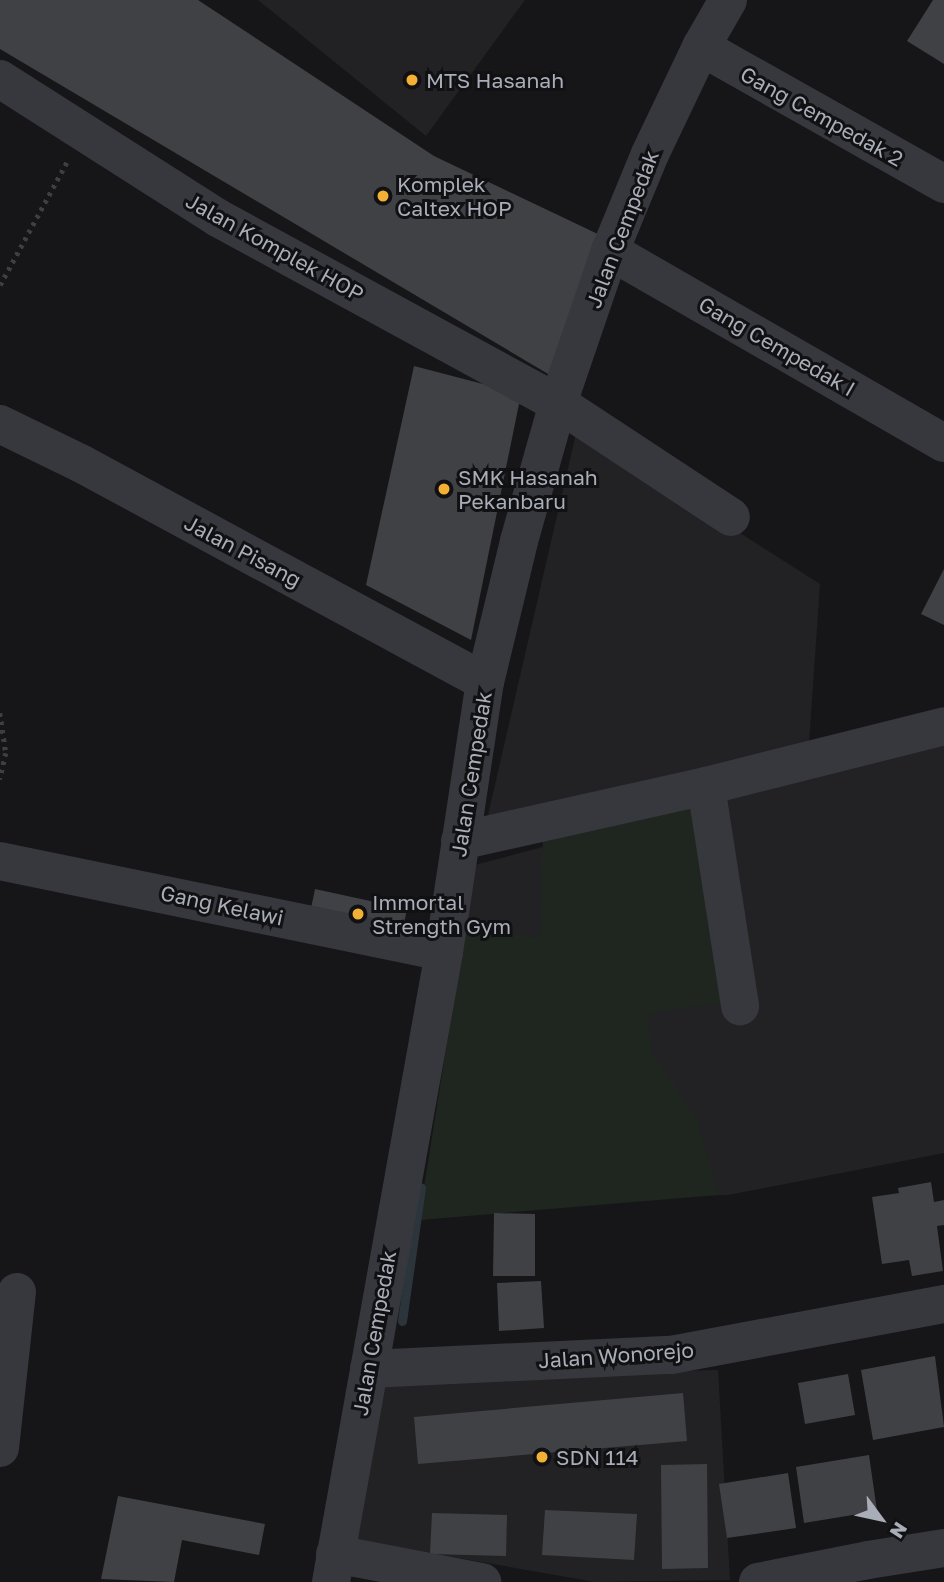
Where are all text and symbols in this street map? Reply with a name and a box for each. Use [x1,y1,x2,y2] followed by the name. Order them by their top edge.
[736,61,908,171] street label: Gang Cempedak 2
[426,67,564,93] place label: MTS Hasanah
[404,72,420,88] marker: MTS Hasanah
[580,147,664,311] street label: Jalan Cempedak
[397,171,512,221] place label: Komplek Caltex HOP
[182,188,368,306] street label: Jalan Komplek HOP
[375,188,391,204] marker: Komplek Caltex HOP
[694,291,860,401] street label: Gang Cempedak I
[458,464,598,514] place label: SMK Hasanah Pekanbaru
[436,481,452,497] marker: SMK Hasanah Pekanbaru
[180,510,306,592] street label: Jalan Pisang
[445,690,497,858] street label: Jalan Cempedak
[158,880,286,930] street label: Gang Kelawi
[372,889,511,939] place label: Immortal Strength Gym
[350,906,366,922] marker: Immortal Strength Gym
[347,1249,401,1417] street label: Jalan Cempedak
[537,1337,695,1373] street label: Jalan Wonorejo
[556,1444,639,1470] place label: SDN 114
[534,1449,550,1465] marker: SDN 114
[846,1484,916,1554] north arrow
[885,1518,913,1543] text: N

